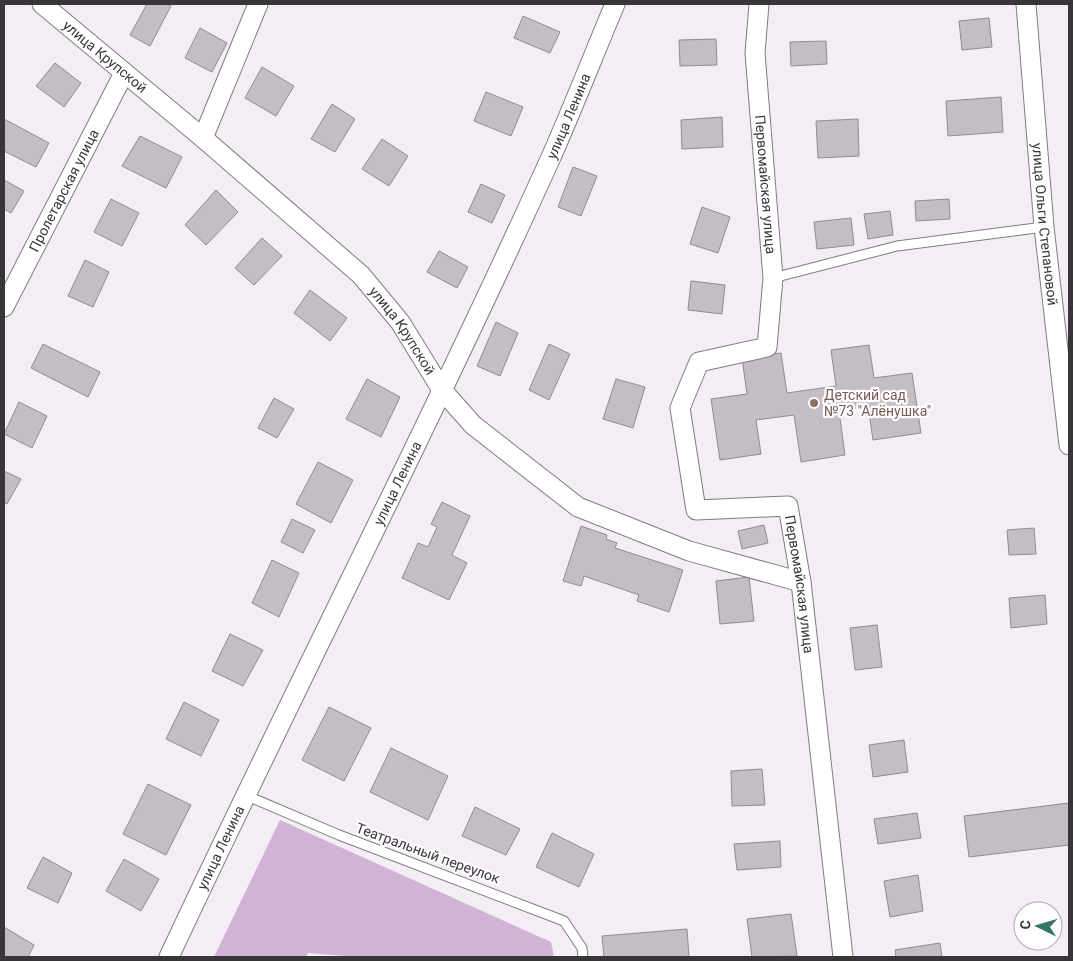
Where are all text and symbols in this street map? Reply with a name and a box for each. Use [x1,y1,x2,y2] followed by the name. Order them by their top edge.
[60,17,150,96] street label: улица Крупской
[543,71,594,161] street label: улица Ленина
[752,114,779,255] street label: Первомайская улица
[26,126,102,254] street label: Пролетарская улица
[1029,142,1061,306] street label: улица Ольги Степановой
[366,283,439,378] street label: улица Крупской
[824,387,931,419] place label: Детский сад №73 "Алёнушка"
[808,397,820,409] marker: Детский сад №73 "Алёнушка"
[370,439,424,528] street label: улица Ленина
[782,514,817,654] street label: Первомайская улица
[194,803,248,892] street label: улица Ленина
[354,820,502,887] street label: Театральный переулок
[1013,901,1063,951] north arrow
[1017,920,1033,930] text: С

